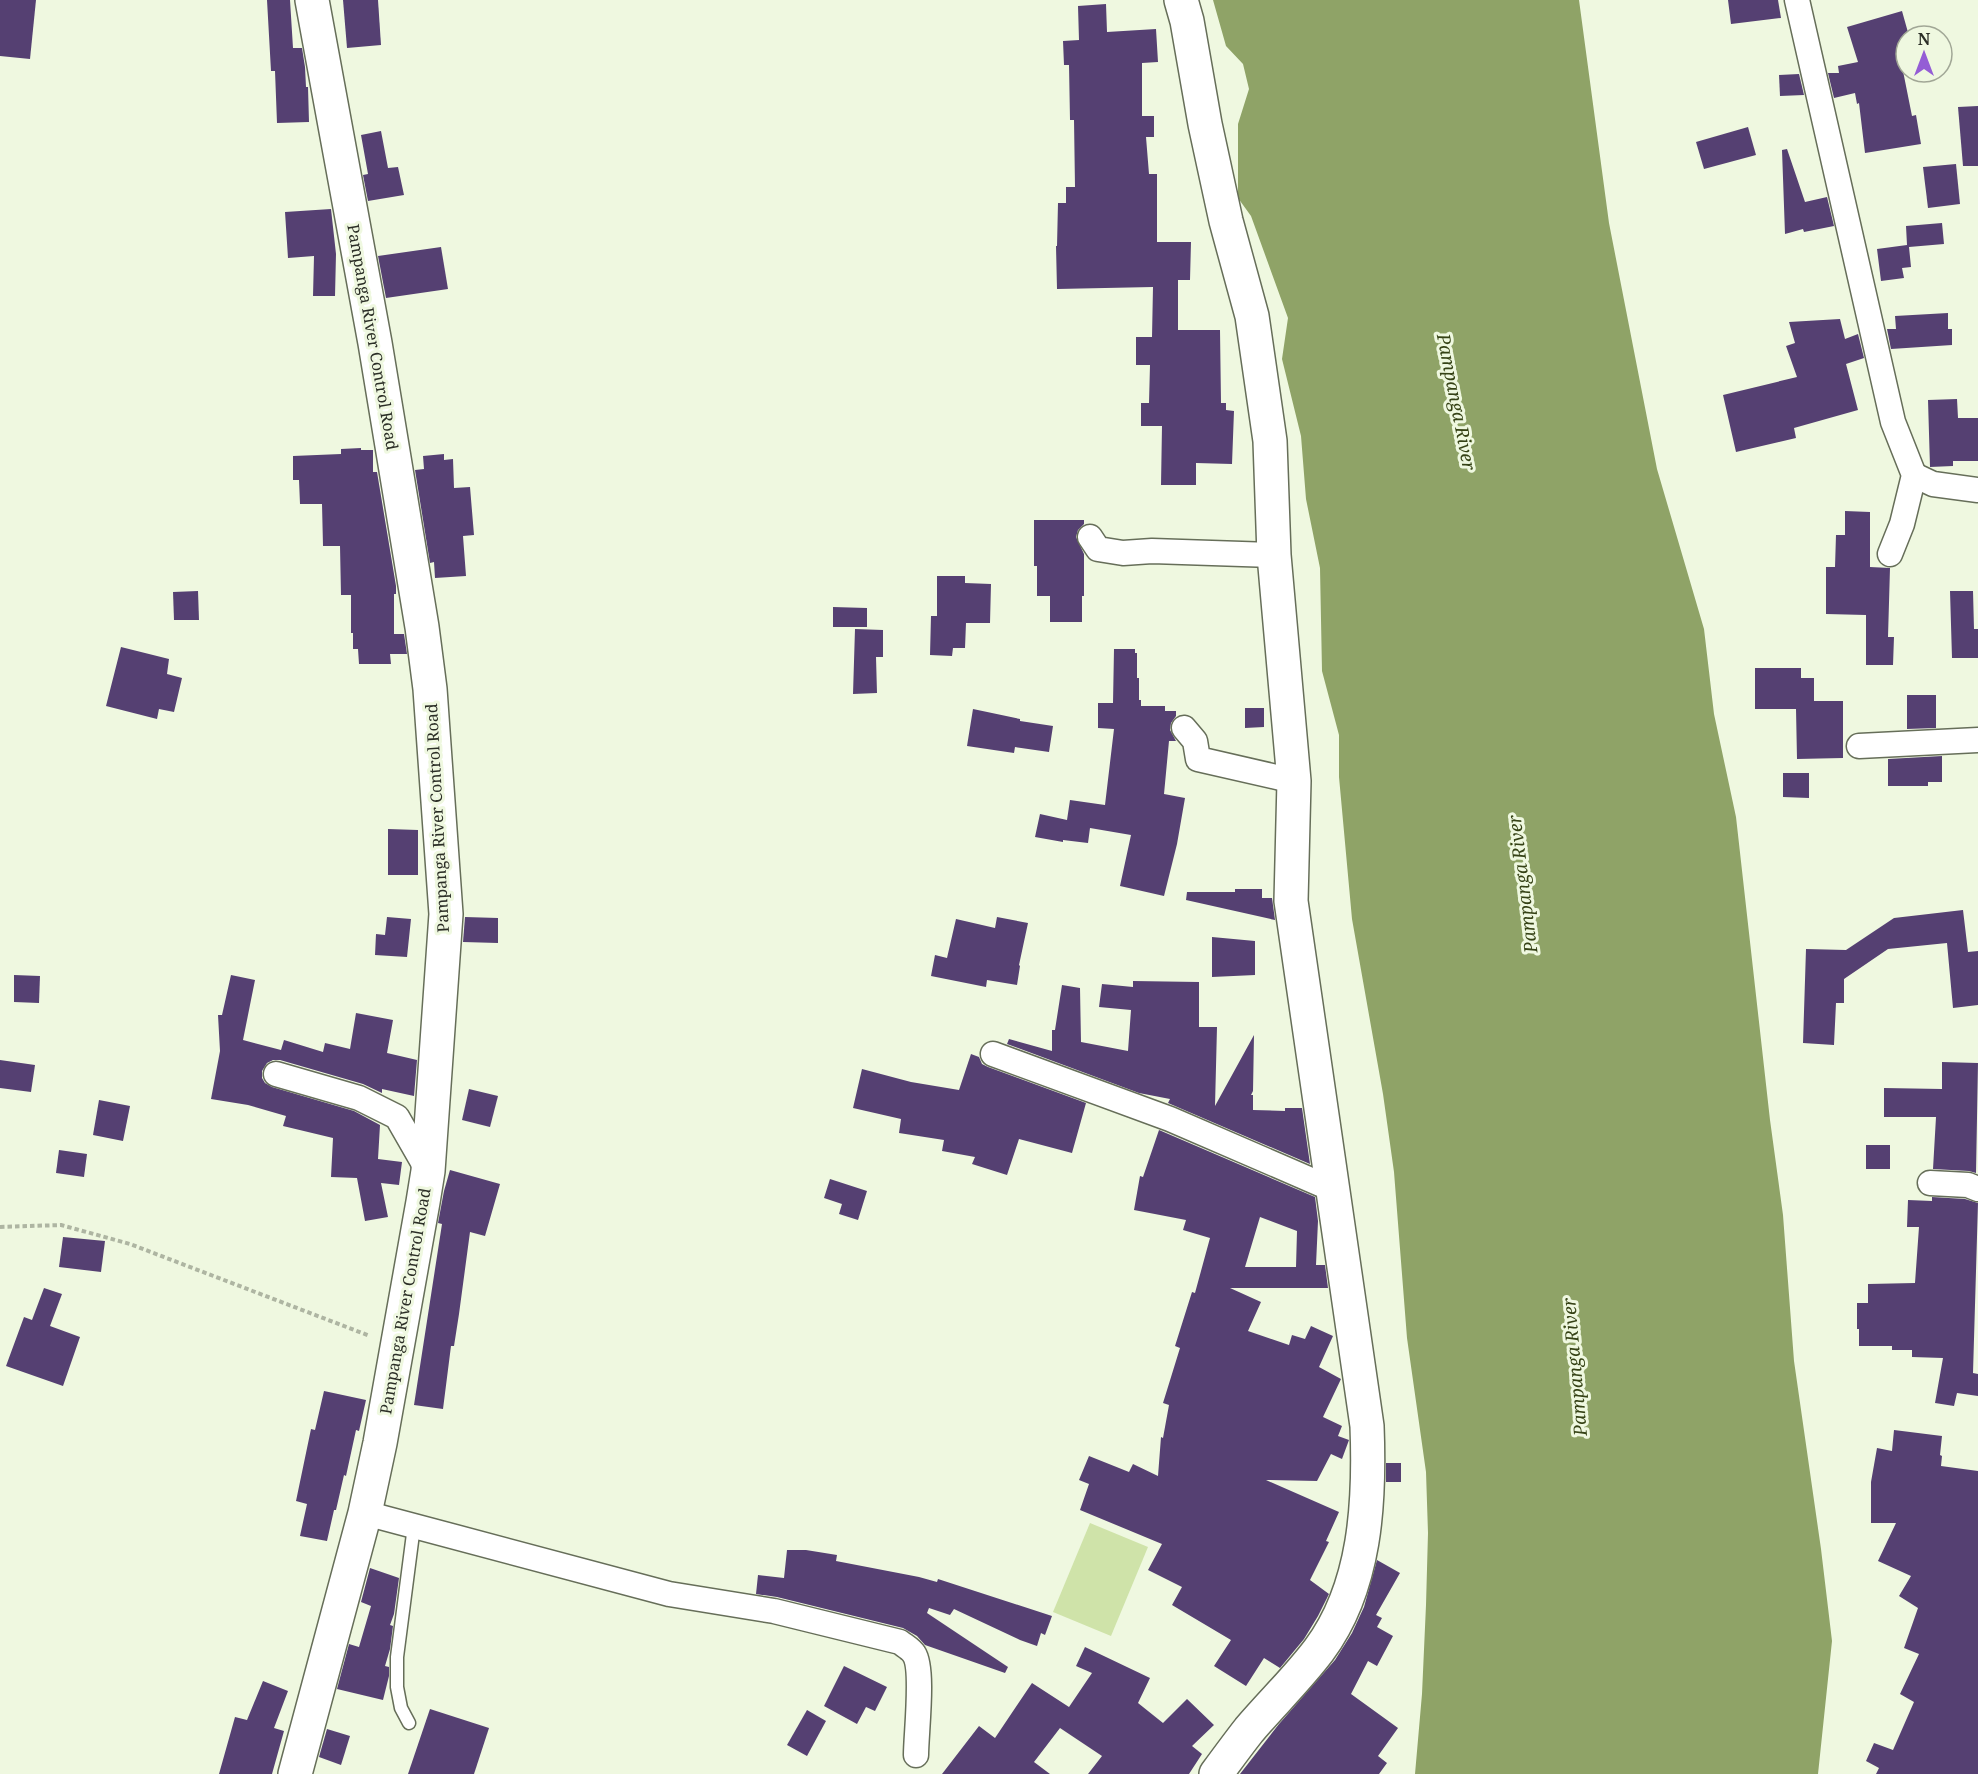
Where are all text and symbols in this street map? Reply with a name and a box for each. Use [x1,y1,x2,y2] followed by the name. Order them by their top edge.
[1894,24,1954,84] north arrow
[1918,28,1931,50] text: N
[342,222,404,452] street label: Pampanga River Control Road
[1432,330,1482,473] water label: Pampanga River
[420,703,454,933] street label: Pampanga River Control Road
[1502,813,1542,955] water label: Pampanga River
[374,1186,436,1416] street label: Pampanga River Control Road
[1556,1296,1592,1438] water label: Pampanga River

